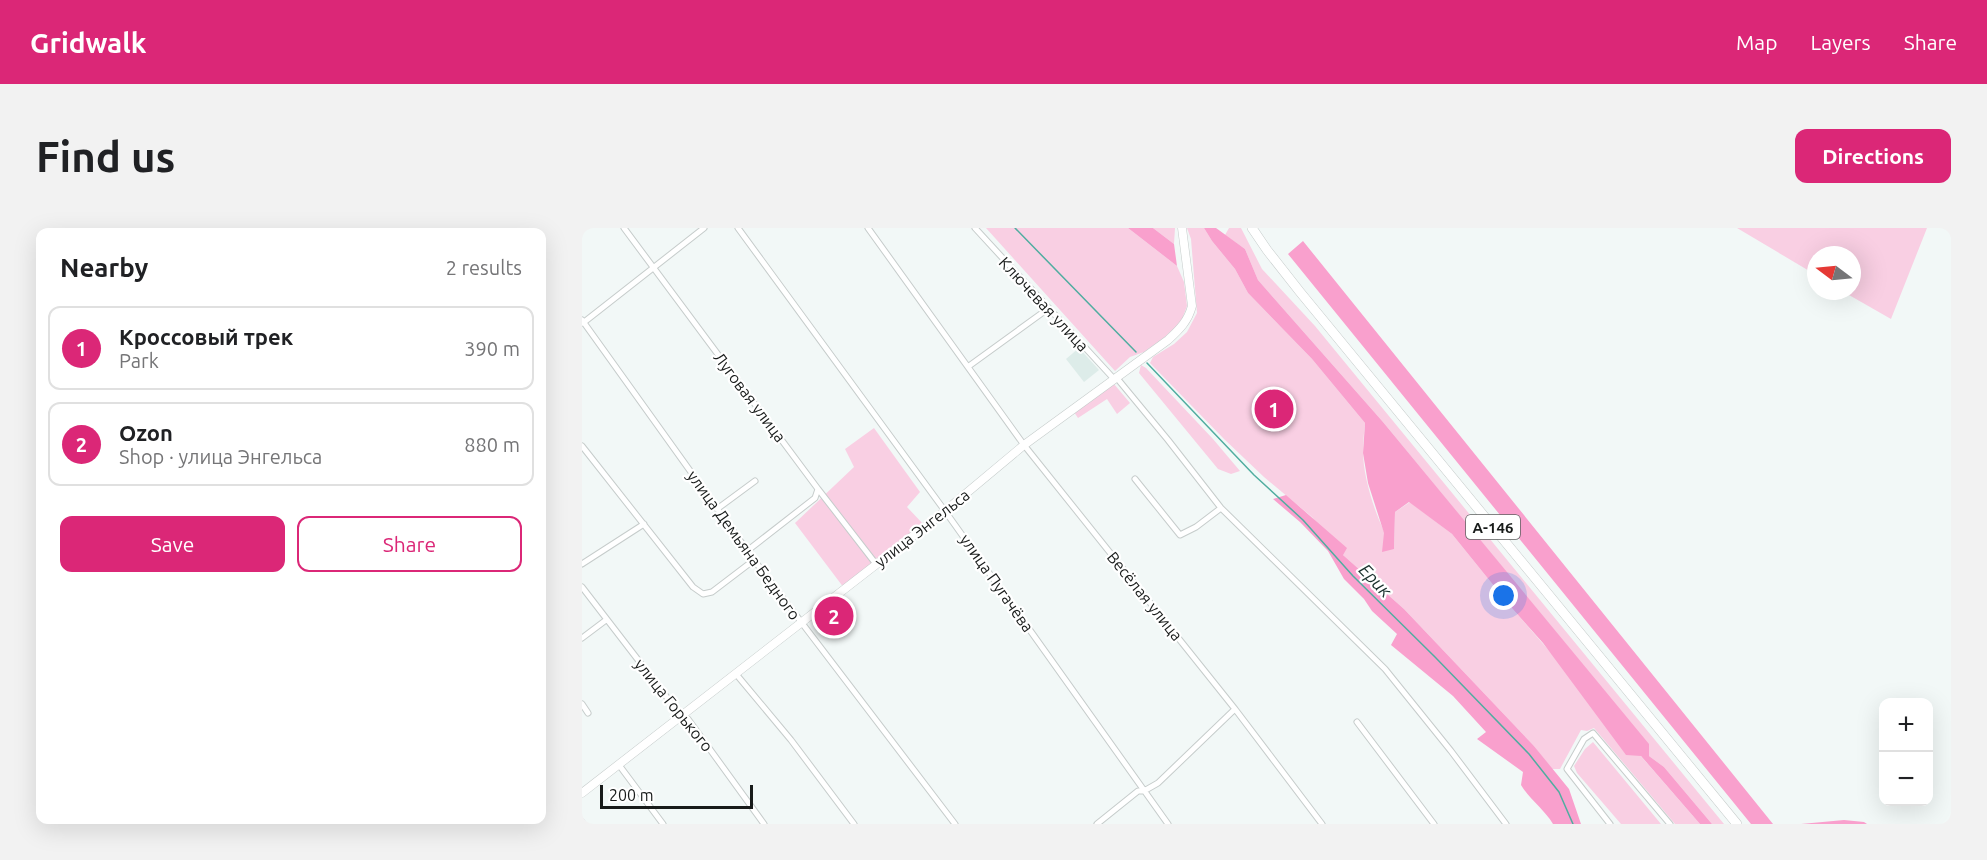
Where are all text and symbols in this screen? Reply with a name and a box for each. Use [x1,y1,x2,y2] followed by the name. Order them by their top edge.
[30,27,147,58] text: Gridwalk
[1736,30,1777,54] text: Map
[1810,30,1871,54] text: Layers
[1904,30,1957,54] text: Share
[1795,129,1951,183] button: Directions
[36,133,175,180] text: Find us
[1807,246,1861,300] north arrow
[60,253,148,282] text: Nearby
[996,253,1092,355] street label: Ключевая улица
[446,256,522,279] text: 2 results
[119,324,293,349] text: Кроссовый трек
[76,337,87,360] text: 1
[464,337,520,360] text: 390 m
[119,349,159,372] text: Park
[710,349,790,445] street label: Луговая улица
[1254,386,1294,432] pin: 1
[119,420,173,445] text: Ozon
[76,433,87,456] text: 2
[464,433,520,456] text: 880 m
[119,445,322,468] text: Shop · улица Энгельса
[684,467,804,623] street label: улица Демьяна Бедного
[871,485,973,571] street label: улица Энгельса
[1466,515,1520,539] road number: А-146
[60,516,285,572] button: Save
[297,516,522,572] button: Share
[957,531,1037,635] street label: улица Пугачёва
[1104,548,1186,644] street label: Весёлая улица
[1355,559,1397,601] water label: Ерик
[1489,581,1518,610] your location
[814,594,854,638] pin: 2
[631,655,717,755] street label: улица Горького
[1879,698,1933,806] map controls
[1879,698,1933,752] button: +
[1879,752,1933,806] button: −
[600,782,753,810] scale bar
[609,786,654,804] text: 200 m

